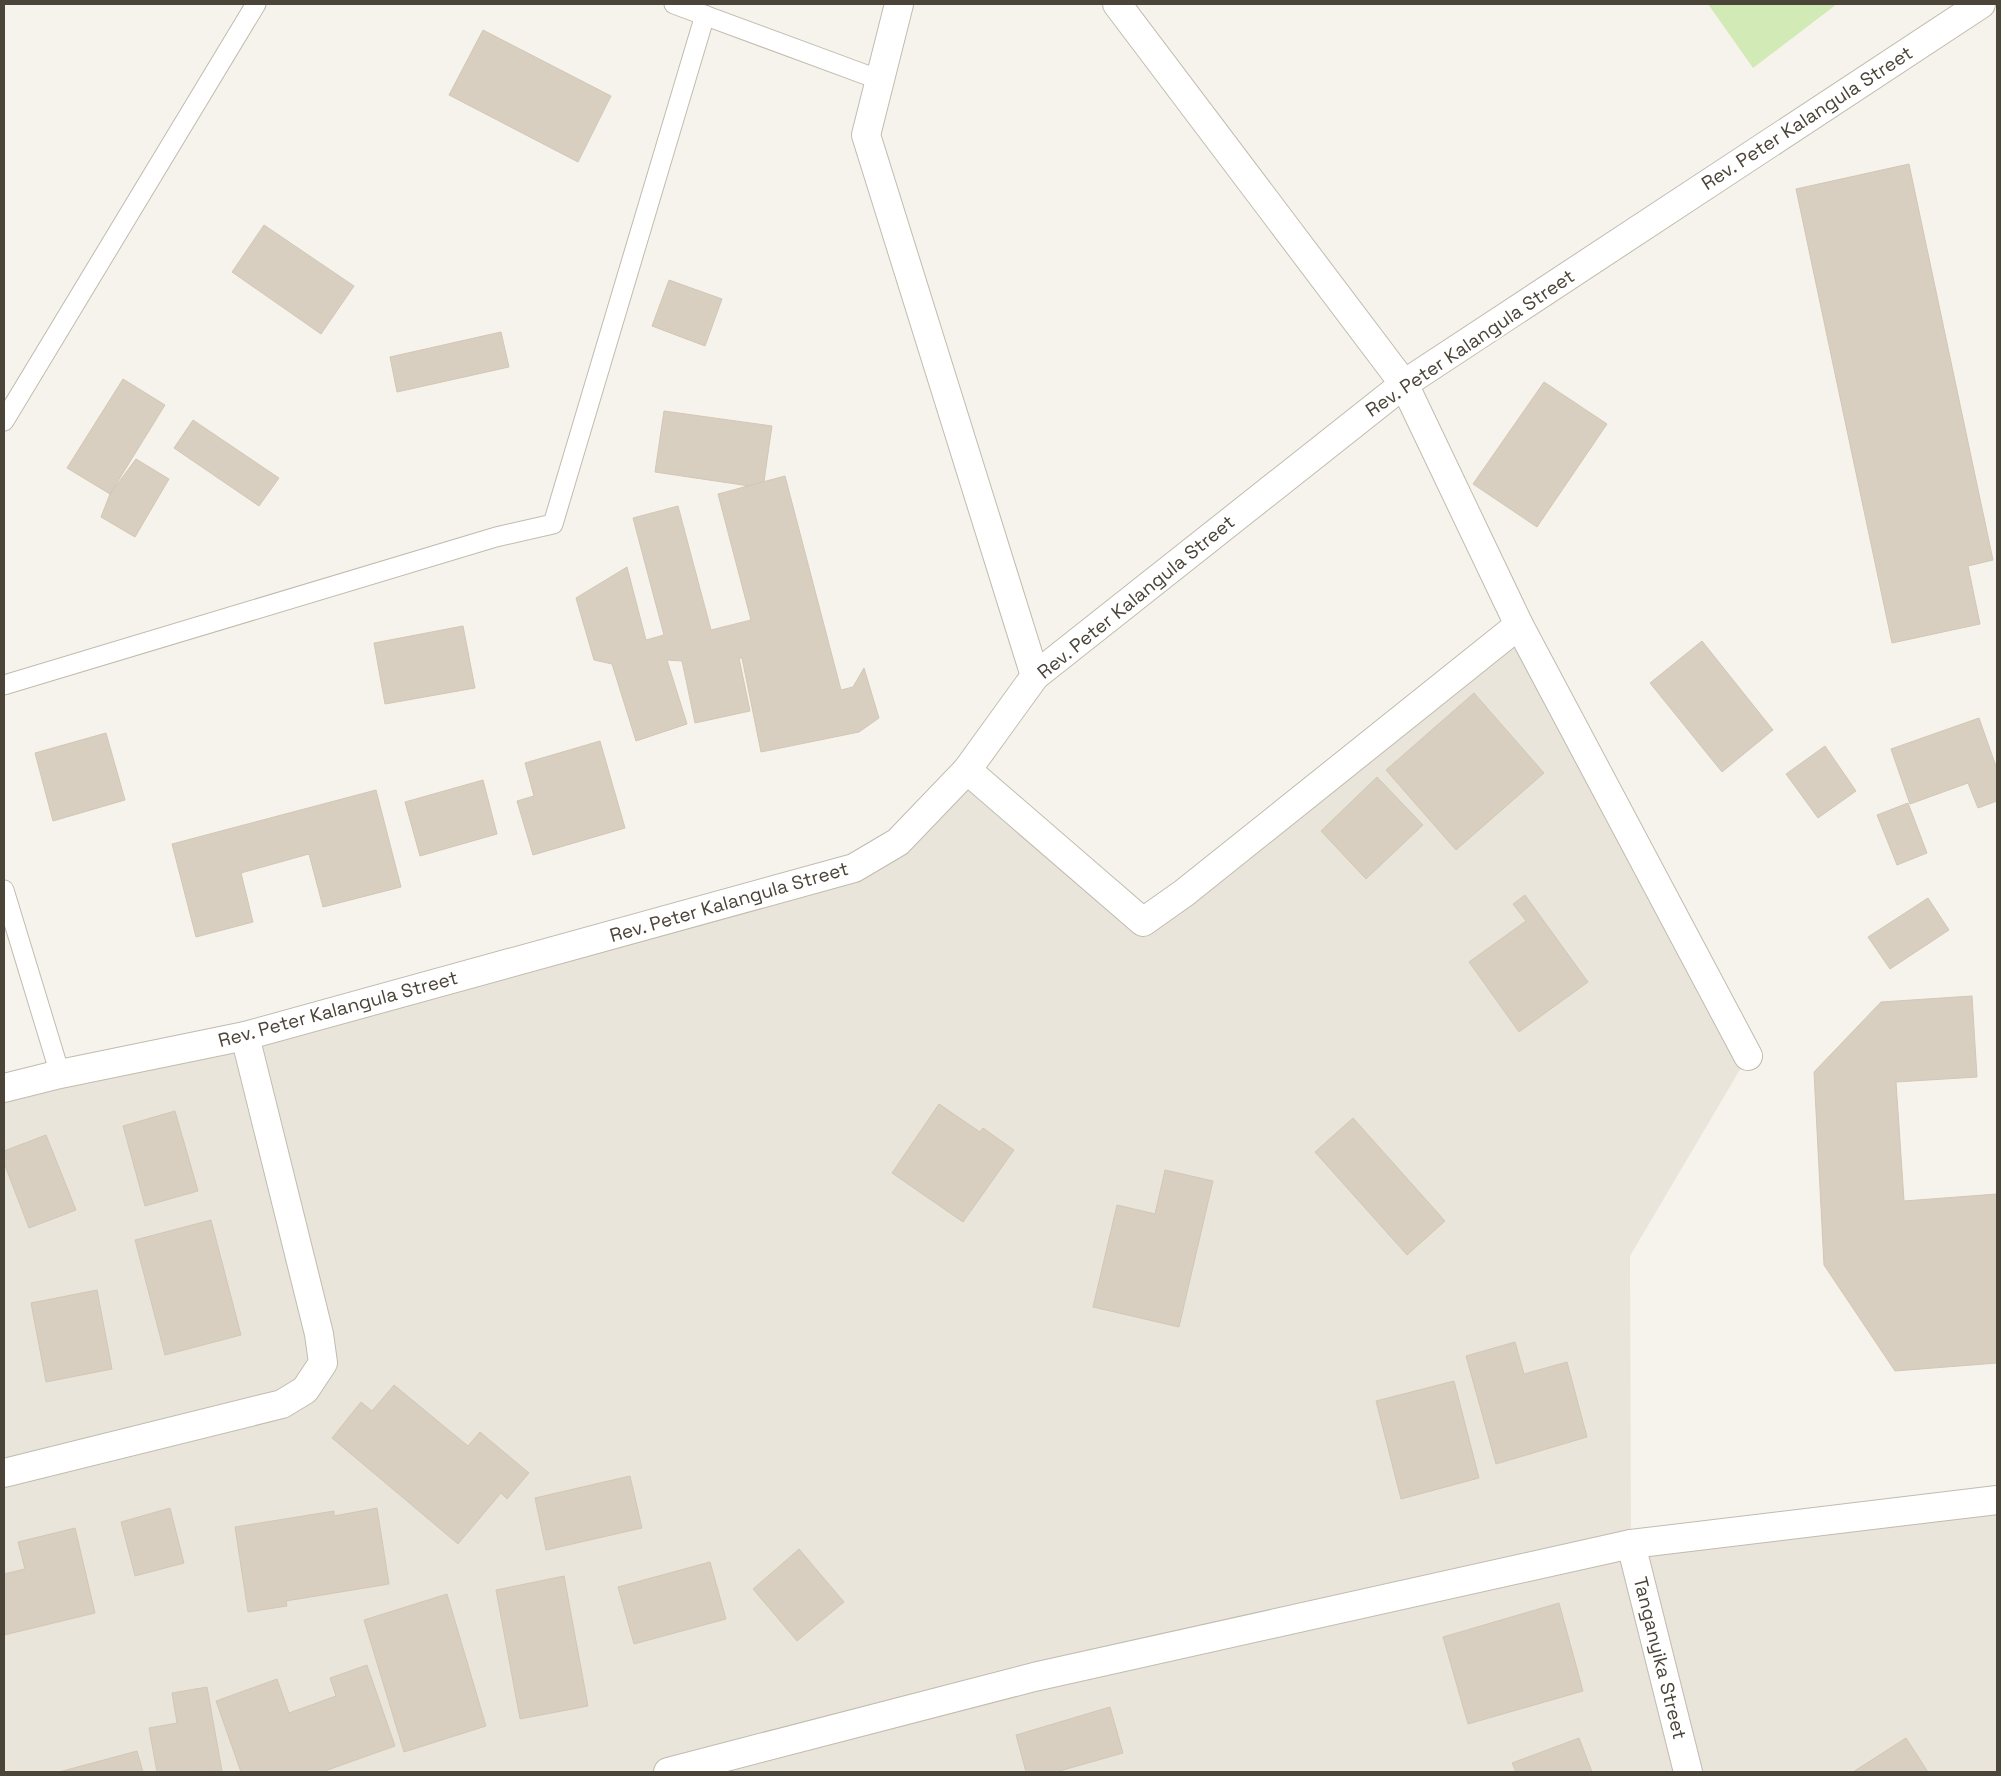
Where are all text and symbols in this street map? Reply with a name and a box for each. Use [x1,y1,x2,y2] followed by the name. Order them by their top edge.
[1697,40,1917,196] street label: Rev. Peter Kalangula Street
[1361,264,1579,422] street label: Rev. Peter Kalangula Street
[1032,510,1240,684] street label: Rev. Peter Kalangula Street
[607,856,851,948] street label: Rev. Peter Kalangula Street
[215,965,461,1053] street label: Rev. Peter Kalangula Street
[1628,1574,1692,1742] street label: Tanganyika Street

